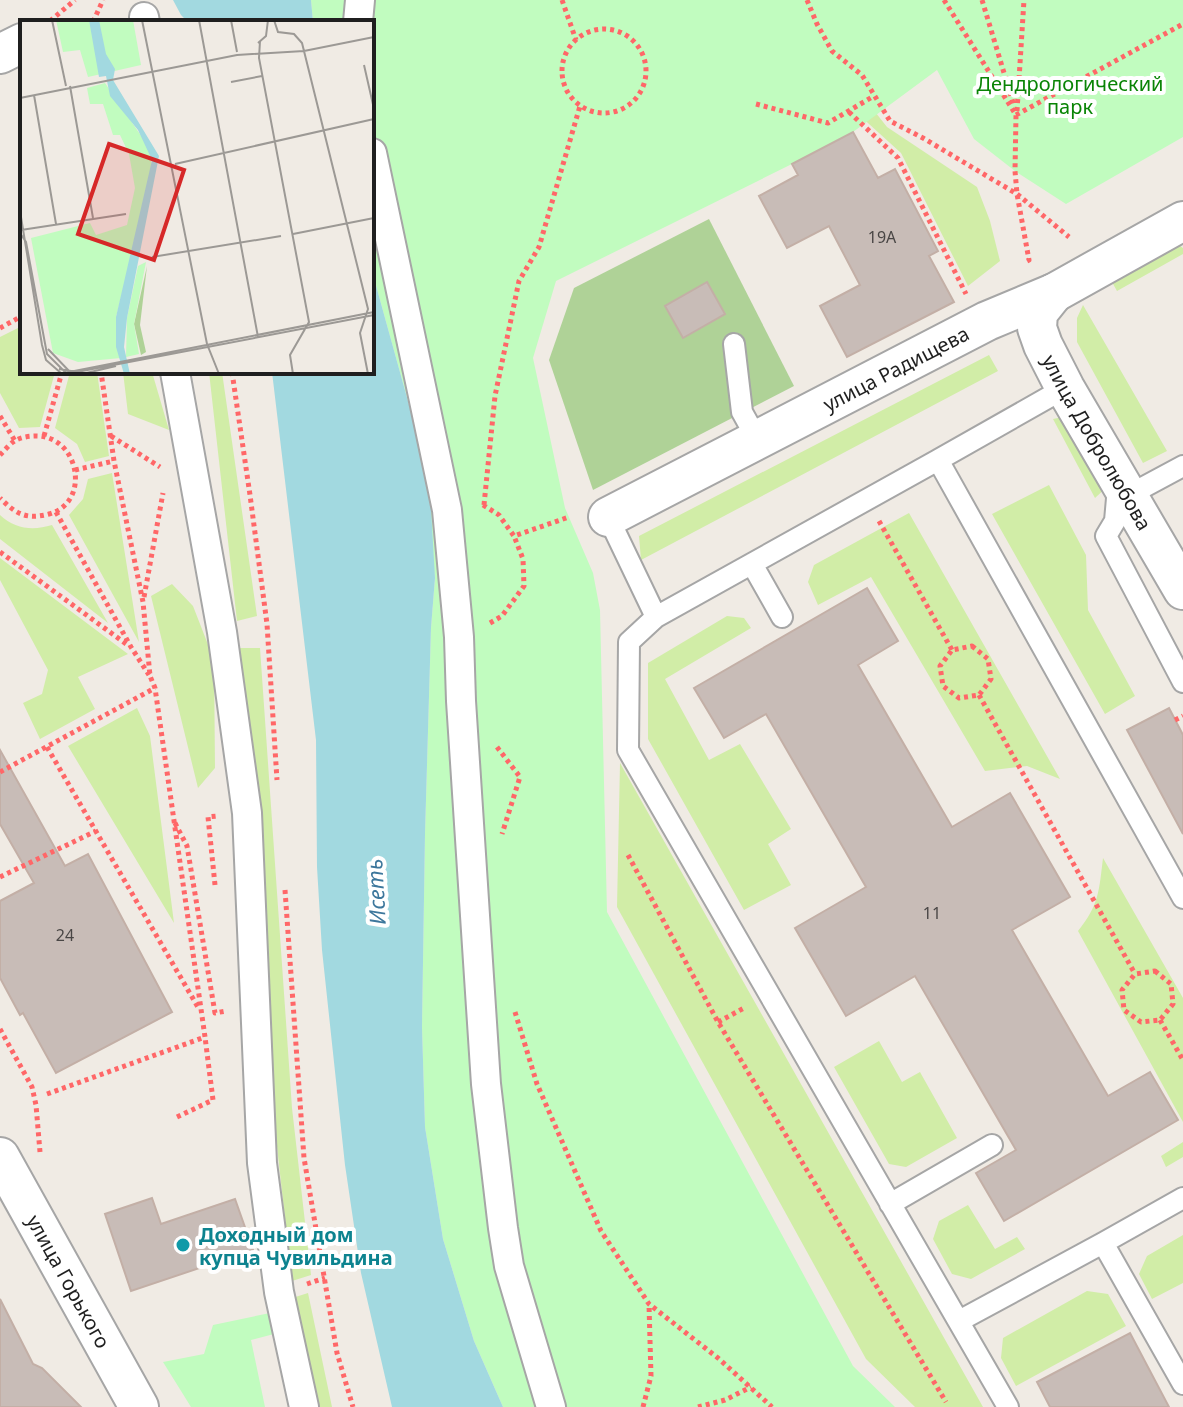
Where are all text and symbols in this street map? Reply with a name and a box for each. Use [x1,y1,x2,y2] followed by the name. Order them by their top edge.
[20,20,374,374] inset map
[977,70,1163,120] park label: Дендрологический парк
[868,226,897,248] house number: 19А
[818,319,973,417] street label: улица Радищева
[1037,350,1158,535] street label: улица Добролюбова
[358,858,392,926] water label: Исеть
[923,902,941,924] house number: 11
[56,924,74,946] house number: 24
[21,1209,117,1353] street label: улица Горького
[199,1221,393,1271] place label: Доходный дом купца Чувильдина
[174,1236,192,1254] marker: Доходный дом купца Чувильдина

